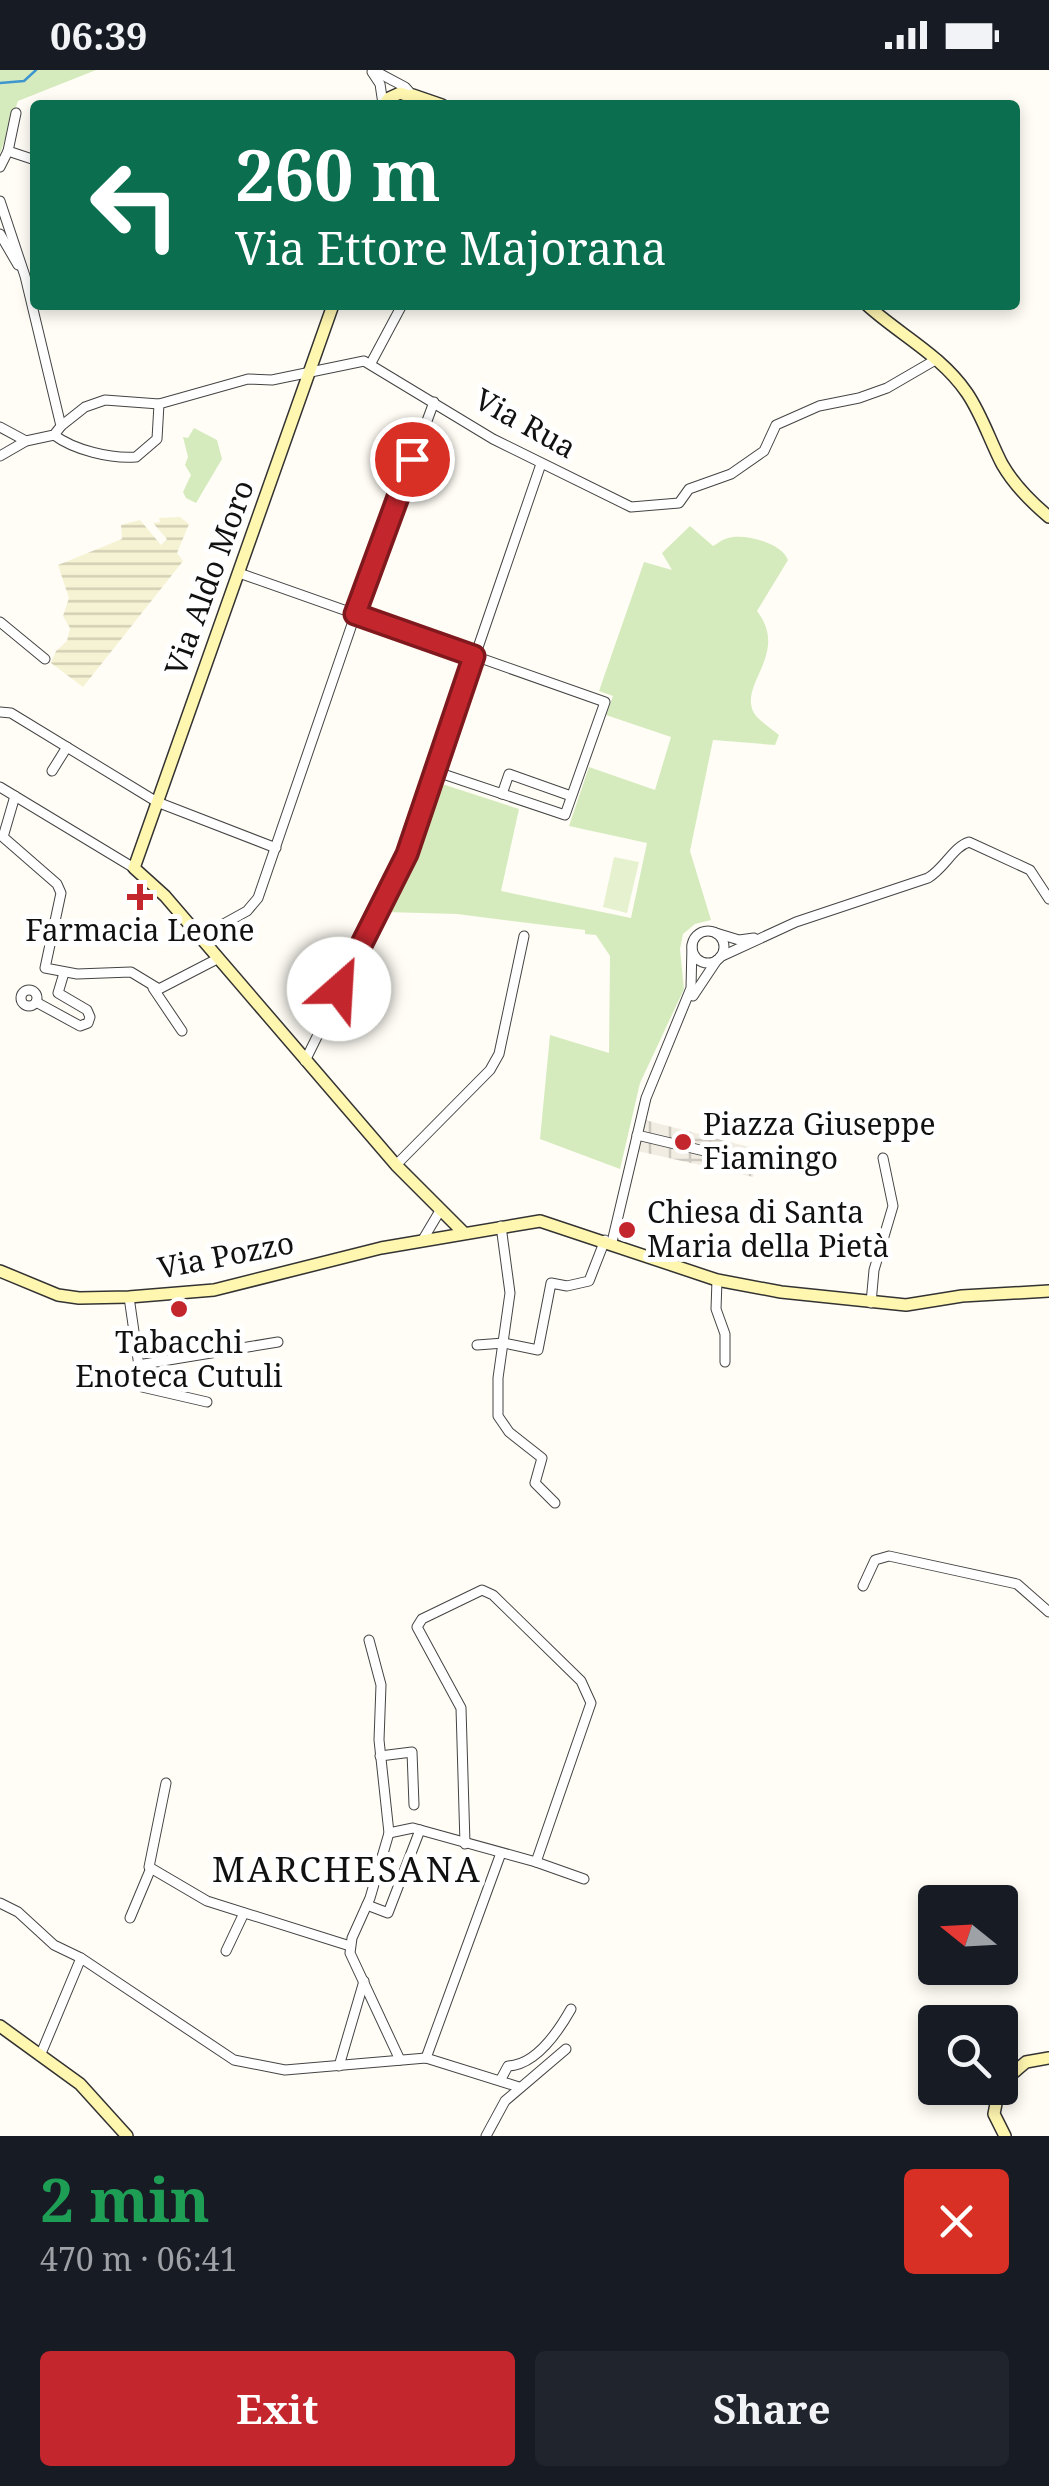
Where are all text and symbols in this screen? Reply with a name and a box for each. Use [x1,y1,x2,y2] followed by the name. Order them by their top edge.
[50,9,147,61] text: 06:39
[235,126,441,222] text: 260 m
[70,140,200,270] icon: left
[235,217,666,278] text: Via Ettore Majorana
[468,378,584,467] street label: Via Rua
[370,417,455,502] pin
[385,432,440,487] icon: arrive
[154,474,263,681] street label: Via Aldo Moro
[129,886,151,908] marker: Farmacia Leone
[25,909,255,950] place label: Farmacia Leone
[287,937,391,1041] position arrow
[703,1103,936,1178] place label: Piazza Giuseppe Fiamingo
[672,1131,694,1153] marker: Piazza Giuseppe Fiamingo
[647,1191,889,1266] place label: Chiesa di Santa Maria della Pietà
[616,1219,638,1241] marker: Chiesa di Santa Maria della Pietà
[154,1221,297,1288] street label: Via Pozzo
[168,1298,190,1320] marker: Tabacchi Enoteca Cutuli
[75,1321,283,1396] place label: Tabacchi Enoteca Cutuli
[212,1845,482,1892] district label: MARCHESANA
[918,1885,1018,1985] north arrow
[918,1885,1018,2105] map controls
[918,2005,1018,2105] button: search
[40,2158,210,2240] text: 2 min
[904,2169,1009,2274] button: close
[40,2237,238,2280] text: 470 m · 06:41
[40,2351,515,2466] button: Exit
[535,2351,1009,2466] button: Share

